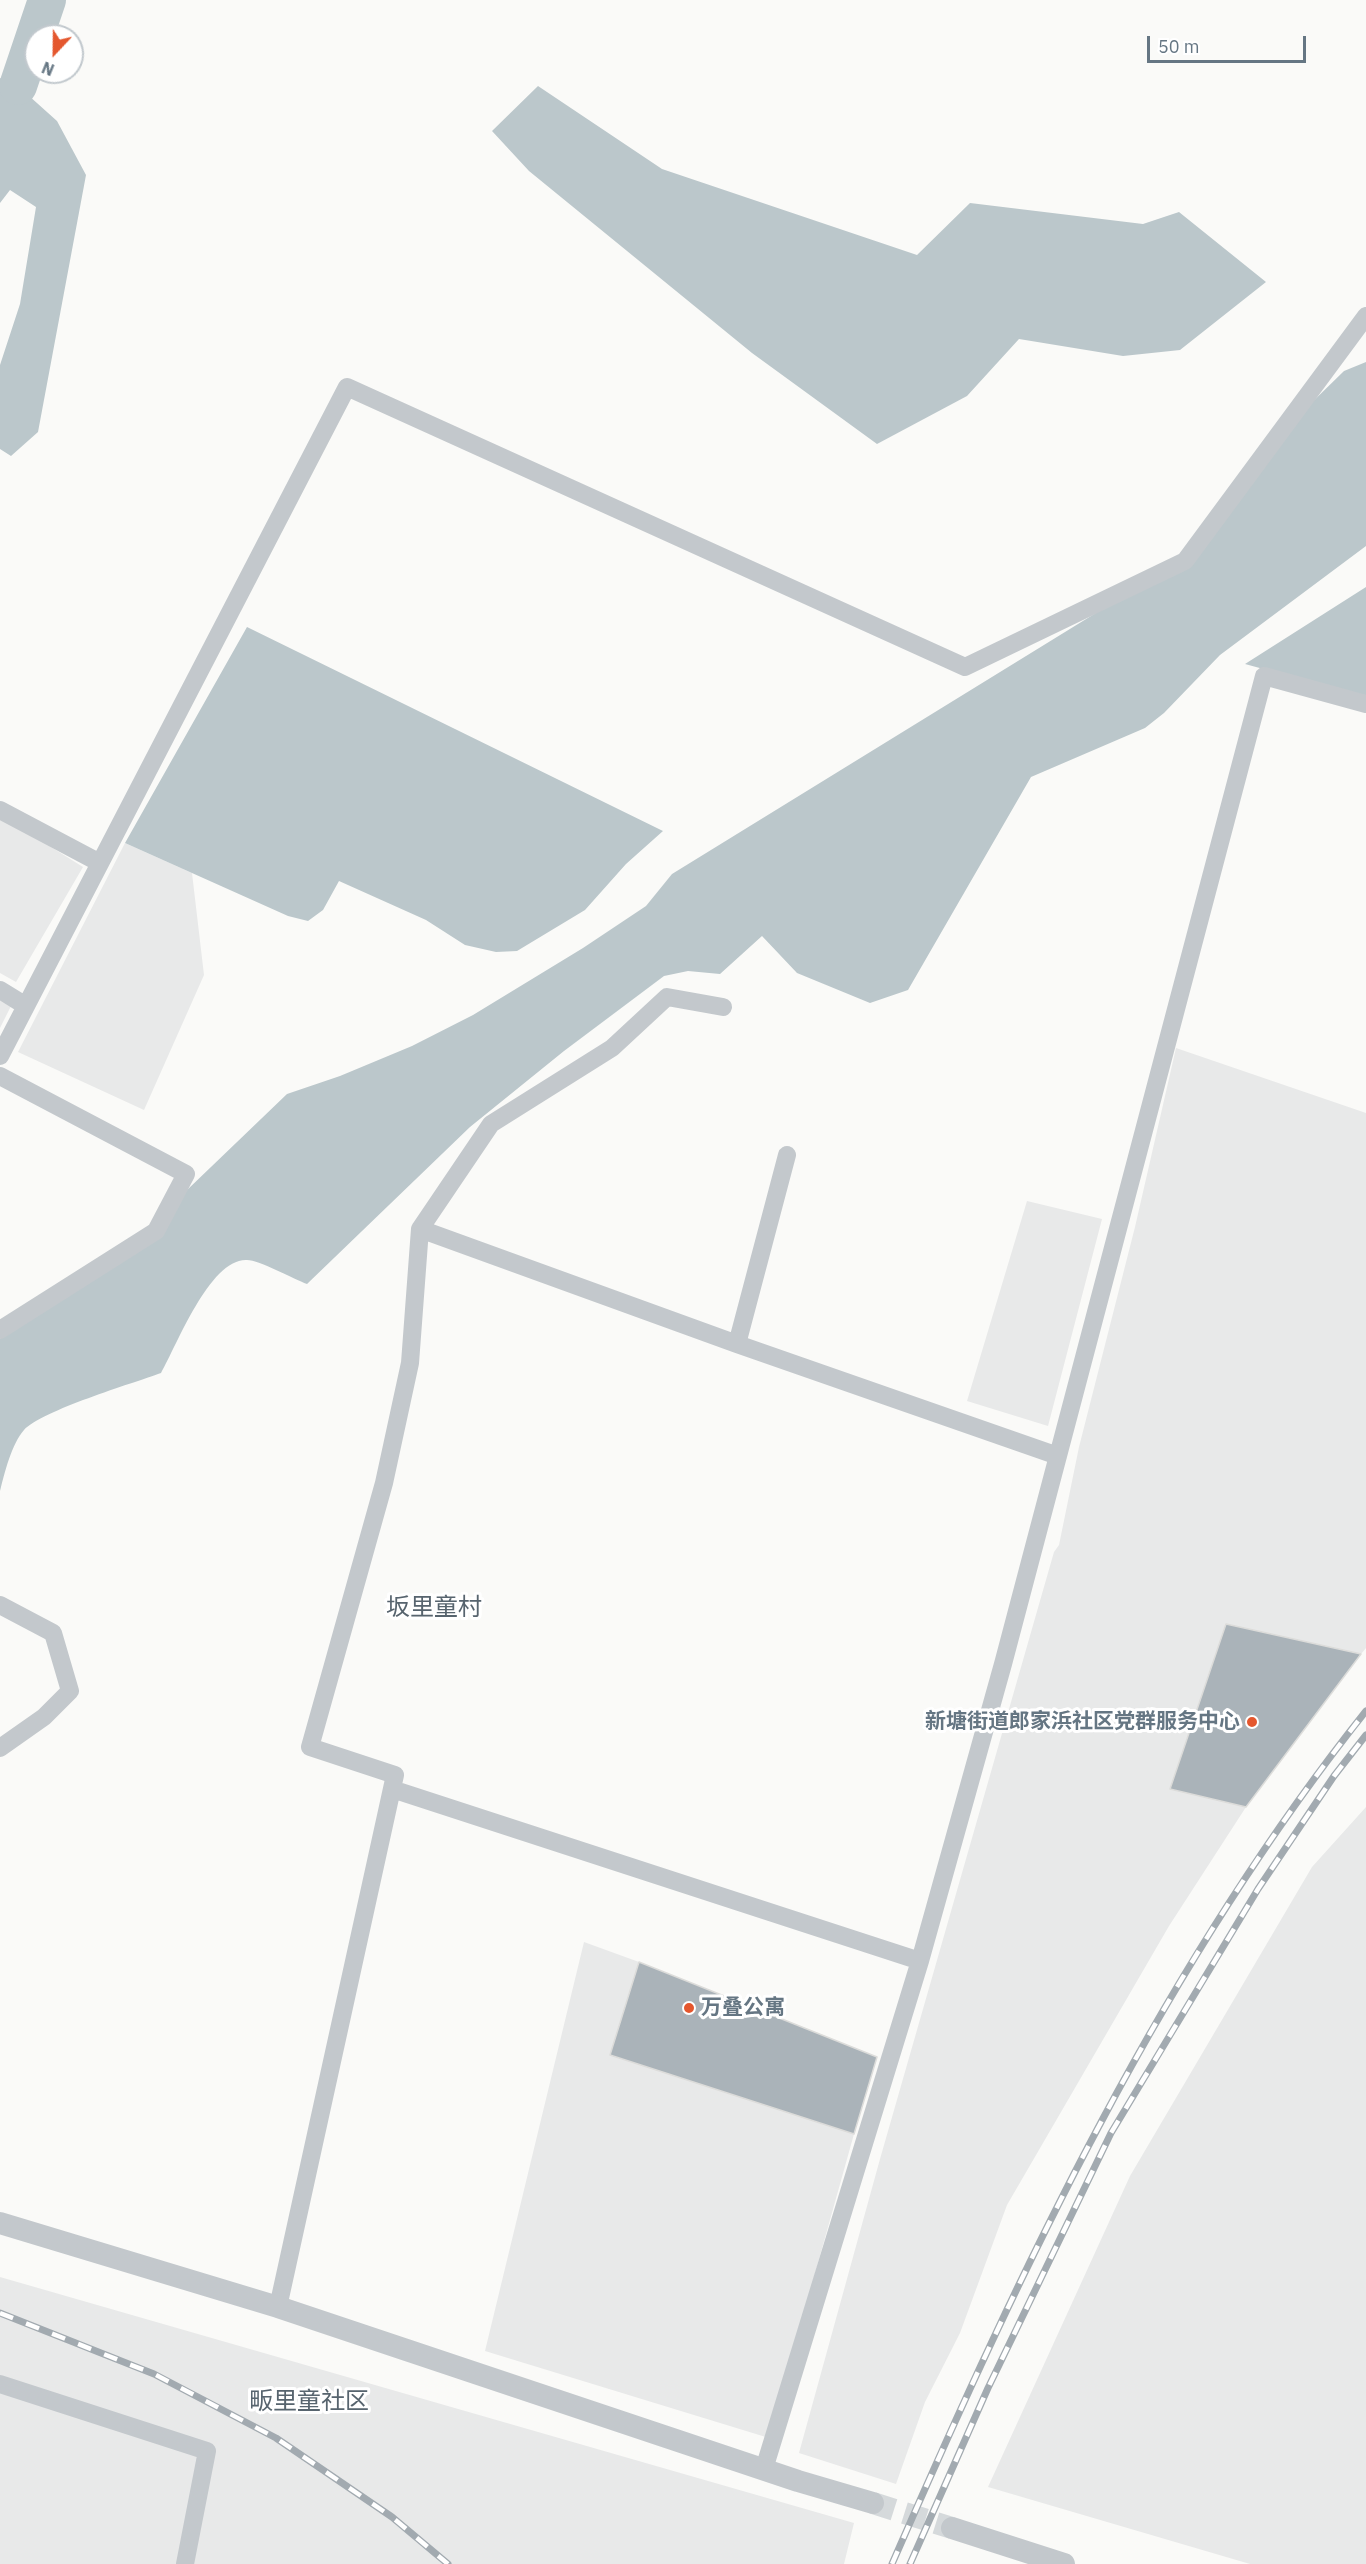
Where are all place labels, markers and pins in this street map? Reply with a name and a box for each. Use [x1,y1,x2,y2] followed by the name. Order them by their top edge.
[925,1709,1240,1735] place label: 新塘街道郎家浜社区党群服务中心
[1245,1715,1259,1729] marker: 新塘街道郎家浜社区党群服务中心
[701,1995,785,2021] place label: 万叠公寓
[682,2001,696,2015] marker: 万叠公寓

